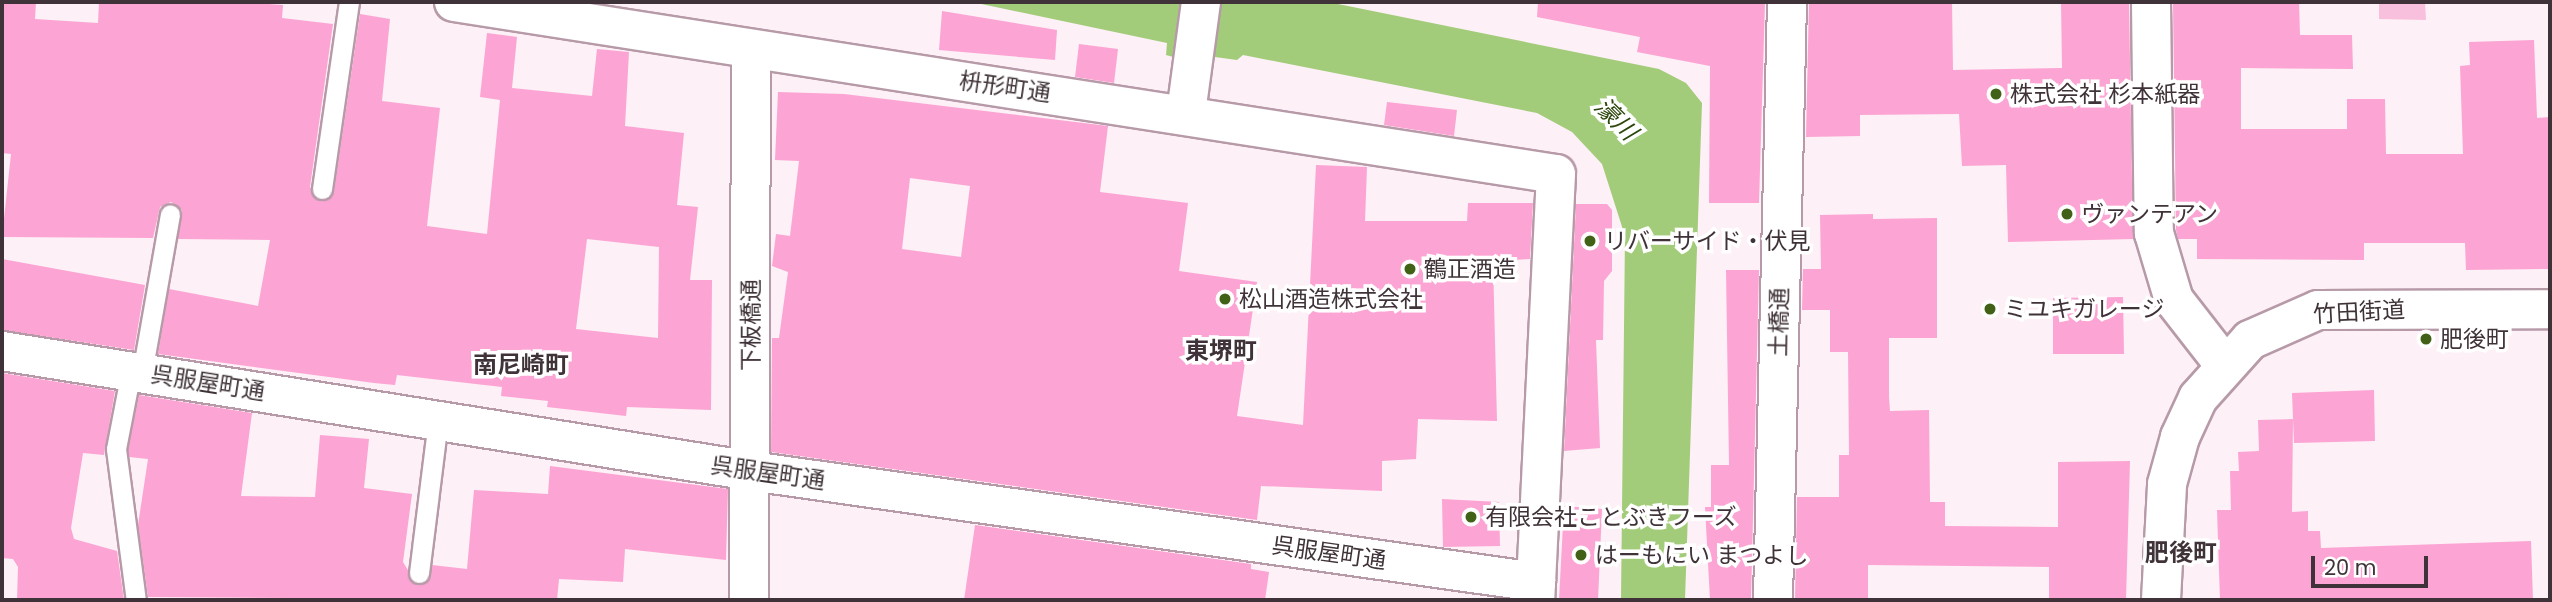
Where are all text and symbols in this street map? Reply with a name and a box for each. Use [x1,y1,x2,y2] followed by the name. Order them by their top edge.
[958,67,1052,107] street label: 枡形町通
[2010,80,2200,108] place label: 株式会社 杉本紙器
[1988,86,2004,102] marker: 株式会社 杉本紙器
[1589,92,1643,146] water label: 濠川
[2081,200,2219,228] place label: ヴァンテアン
[2059,206,2075,222] marker: ヴァンテアン
[1604,227,1811,255] place label: リバーサイド・伏見
[1582,233,1598,249] marker: リバーサイド・伏見
[1424,255,1516,283] place label: 鶴正酒造
[1402,261,1418,277] marker: 鶴正酒造
[737,279,765,371] street label: 下板橋通
[1239,285,1423,313] place label: 松山酒造株式会社
[1765,287,1793,357] street label: 土橋通
[1217,291,1233,307] marker: 松山酒造株式会社
[2004,295,2165,323] place label: ミユキガレージ
[2312,296,2406,328] street label: 竹田街道
[1982,301,1998,317] marker: ミユキガレージ
[2440,325,2509,353] place label: 肥後町
[2418,331,2434,347] marker: 肥後町
[1185,337,1257,365] district label: 東堺町
[473,351,569,379] district label: 南尼崎町
[149,360,267,406] street label: 呉服屋町通
[709,451,827,495] street label: 呉服屋町通
[1485,503,1738,531] place label: 有限会社ことぶきフーズ
[1463,509,1479,525] marker: 有限会社ことぶきフーズ
[1270,531,1388,575] street label: 呉服屋町通
[2145,539,2217,567] district label: 肥後町
[1595,541,1808,569] place label: はーもにい まつよし
[2314,542,2431,586] scale bar
[1573,547,1589,563] marker: はーもにい まつよし
[2324,553,2377,582] text: 20 m

